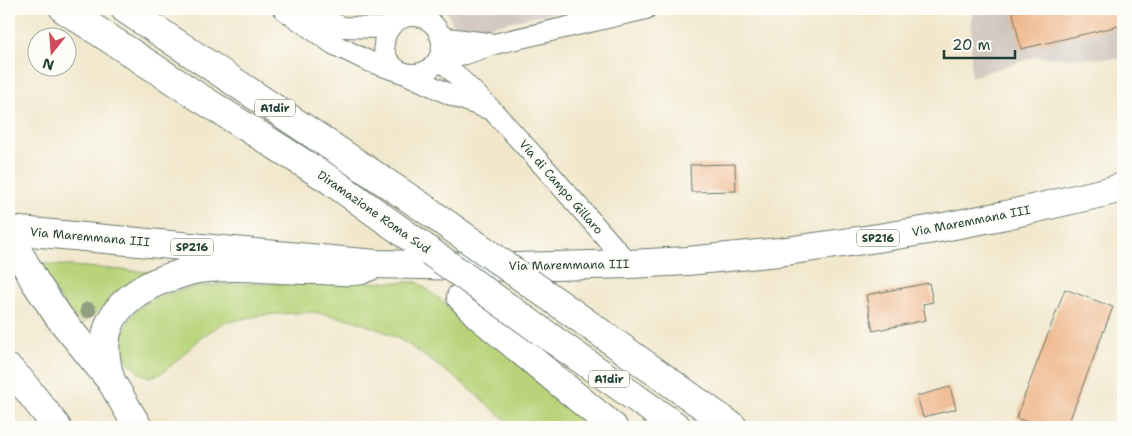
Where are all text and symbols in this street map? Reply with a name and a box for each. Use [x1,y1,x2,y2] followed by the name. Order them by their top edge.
[28,28,78,78] north arrow
[944,28,1016,60] scale bar
[952,35,991,55] text: 20 m
[40,54,56,75] text: N
[255,100,295,116] road number: A1dir
[516,136,606,238] street label: Via di Campo Gillaro
[314,167,434,257] street label: Diramazione Roma Sud
[910,202,1032,240] street label: Via Maremmana III
[29,224,151,250] street label: Via Maremmana III
[857,230,899,247] road number: SP216
[171,238,213,256] road number: SP216
[509,256,630,274] street label: Via Maremmana III
[589,370,629,388] road number: A1dir

